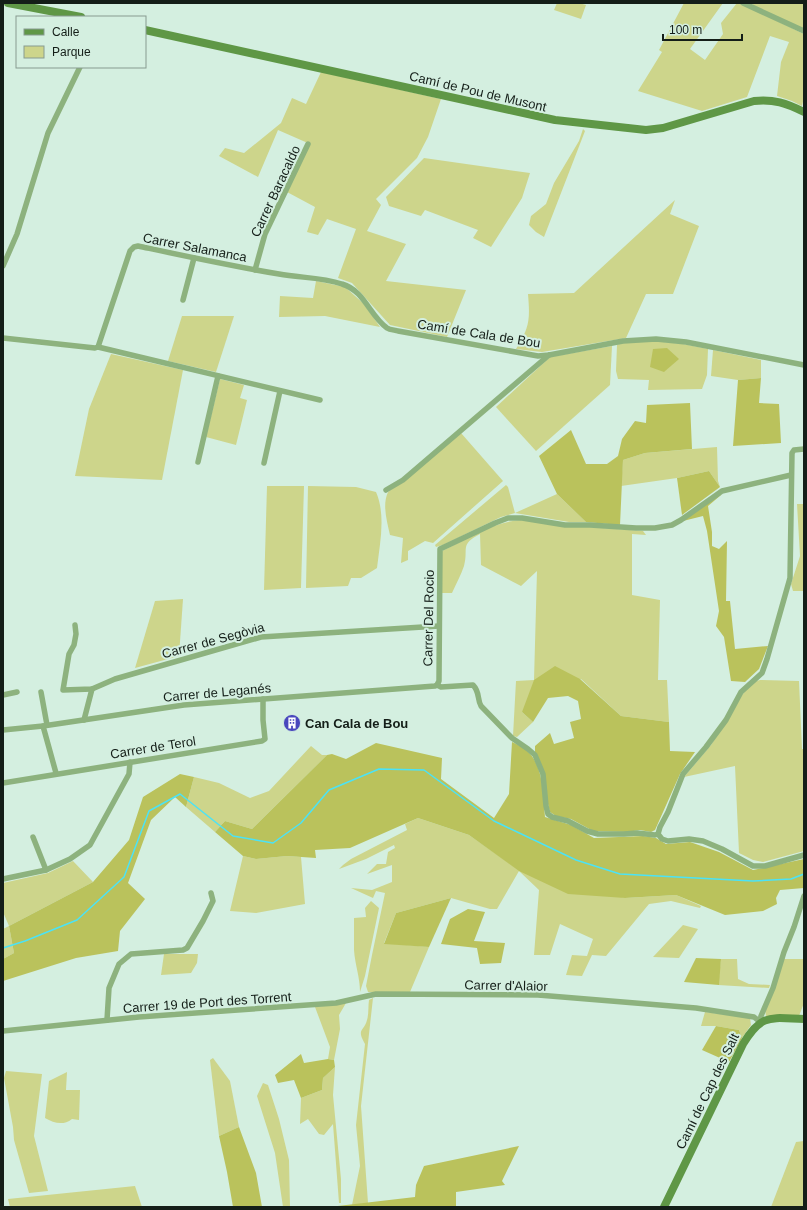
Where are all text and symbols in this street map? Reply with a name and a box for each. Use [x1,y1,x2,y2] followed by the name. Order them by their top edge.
[16,16,146,68] legend
[663,16,742,42] scale bar
[669,23,702,37] text: 100 m
[52,25,80,39] text: Calle
[52,45,91,59] text: Parque
[408,68,548,115] street label: Camí de Pou de Musont
[248,143,303,239] street label: Carrer Baracaldo
[142,230,249,265] street label: Carrer Salamanca
[416,316,541,351] street label: Camí de Cala de Bou
[420,569,437,667] street label: Carrer Del Rocio
[160,619,267,661] street label: Carrer de Segòvia
[162,680,272,705] street label: Carrer de Leganés
[282,713,302,733] building icon: Can Cala de Bou
[305,716,408,731] place label: Can Cala de Bou
[109,733,197,762] street label: Carrer de Terol
[464,977,548,994] street label: Carrer d'Alaior
[122,989,292,1016] street label: Carrer 19 de Port des Torrent
[673,1030,742,1152] street label: Camí de Cap des Salt

